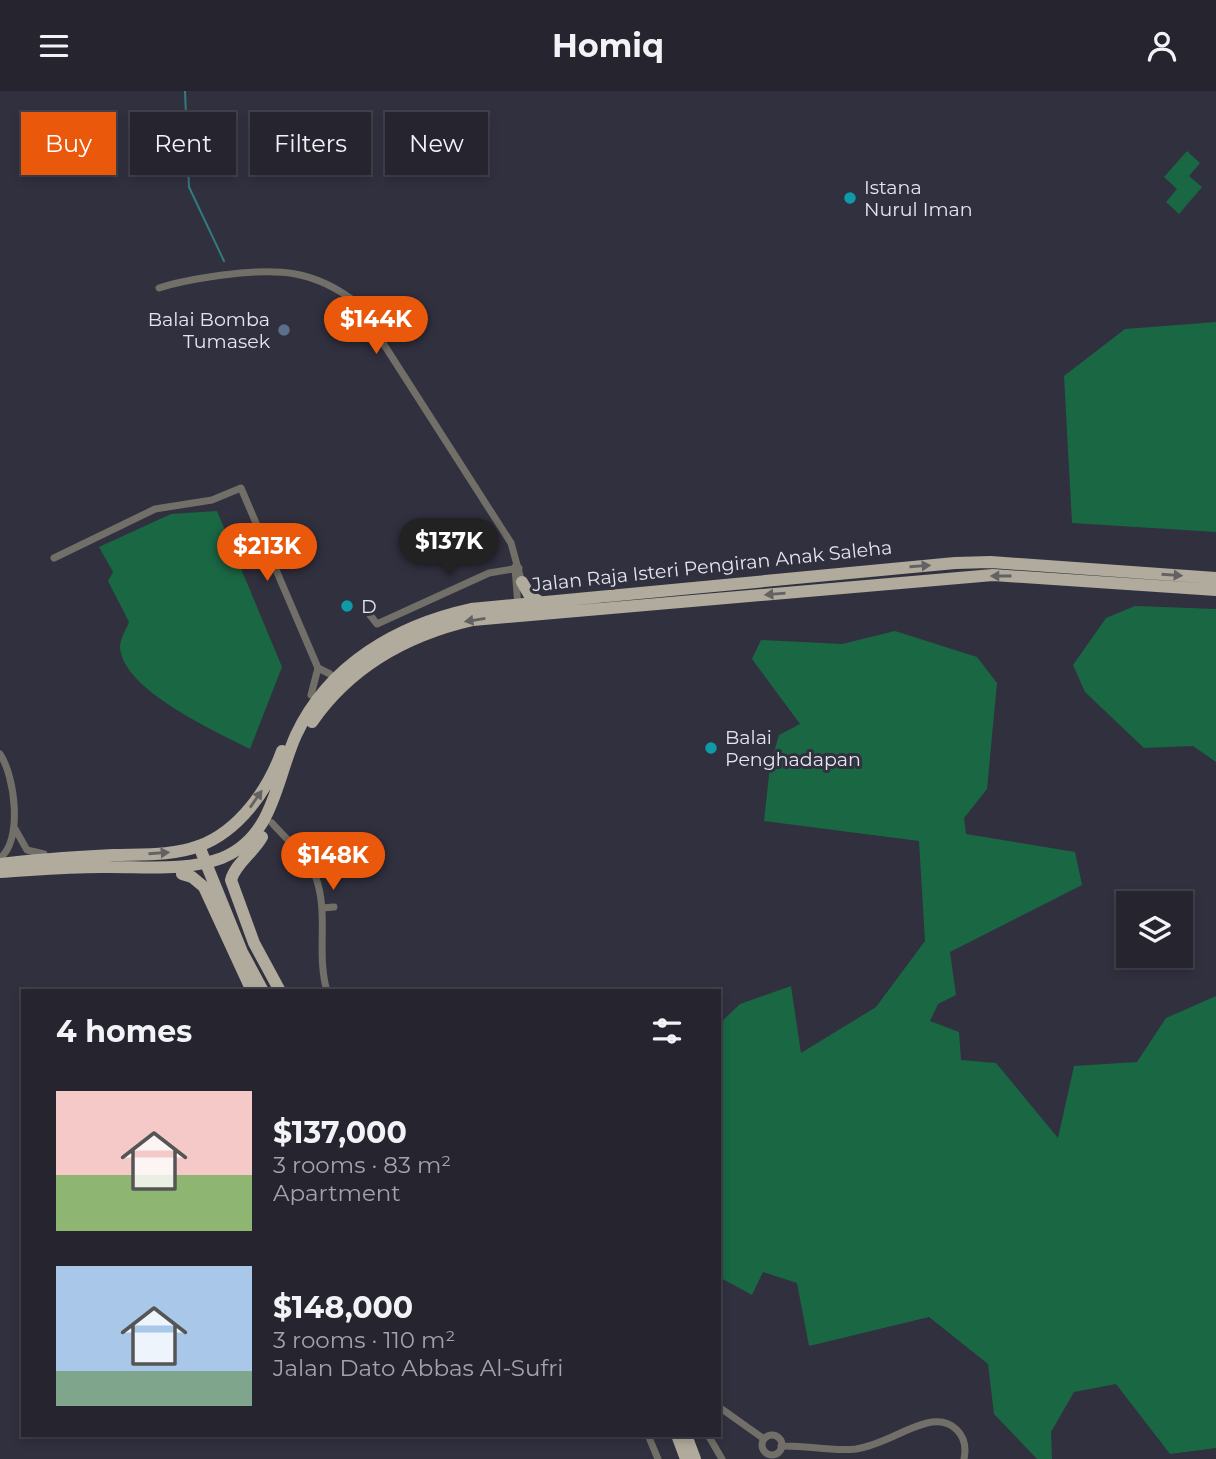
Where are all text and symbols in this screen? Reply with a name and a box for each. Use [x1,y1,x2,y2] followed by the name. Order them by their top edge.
[552,26,664,65] text: Homiq
[35,27,73,65] icon: menu
[1143,27,1181,65] icon: person
[21,112,116,175] chip: Buy
[130,112,236,175] chip: Rent
[250,112,371,175] chip: Filters
[385,112,488,175] chip: New
[864,176,973,221] place label: Istana Nurul Iman
[842,190,858,206] marker: Istana Nurul Iman
[327,296,425,356] pin: $144K
[340,305,412,333] text: $144K
[148,308,271,353] place label: Balai Bomba Tumasek
[276,322,292,338] marker: Balai Bomba Tumasek
[400,519,498,578] pin: $137K
[218,524,316,583] pin: $213K
[415,527,483,555] text: $137K
[233,532,301,560] text: $213K
[530,536,893,596] street label: Jalan Raja Isteri Pengiran Anak Saleha
[909,560,931,571] one-way arrow
[990,570,1012,582] one-way arrow
[1161,570,1183,581] one-way arrow
[763,589,785,600] one-way arrow
[361,595,377,618] place label: D
[339,598,355,614] marker: D
[464,615,486,626] one-way arrow
[725,726,861,771] place label: Balai Penghadapan
[703,740,719,756] marker: Balai Penghadapan
[249,790,263,808] one-way arrow
[284,833,382,892] pin: $148K
[297,841,369,869] text: $148K
[148,847,170,858] one-way arrow
[1116,891,1193,968] map controls
[1116,891,1193,968] button: layers
[648,1012,686,1050] icon: filters
[56,1013,192,1050] text: 4 homes
[273,1114,407,1151] text: $137,000
[112,1119,196,1203] icon: home
[273,1151,451,1179] text: 3 rooms · 83 m²
[273,1179,401,1207] text: Apartment
[273,1289,413,1326] text: $148,000
[112,1294,196,1378] icon: home
[273,1326,455,1354] text: 3 rooms · 110 m²
[273,1354,563,1382] text: Jalan Dato Abbas Al-Sufri

